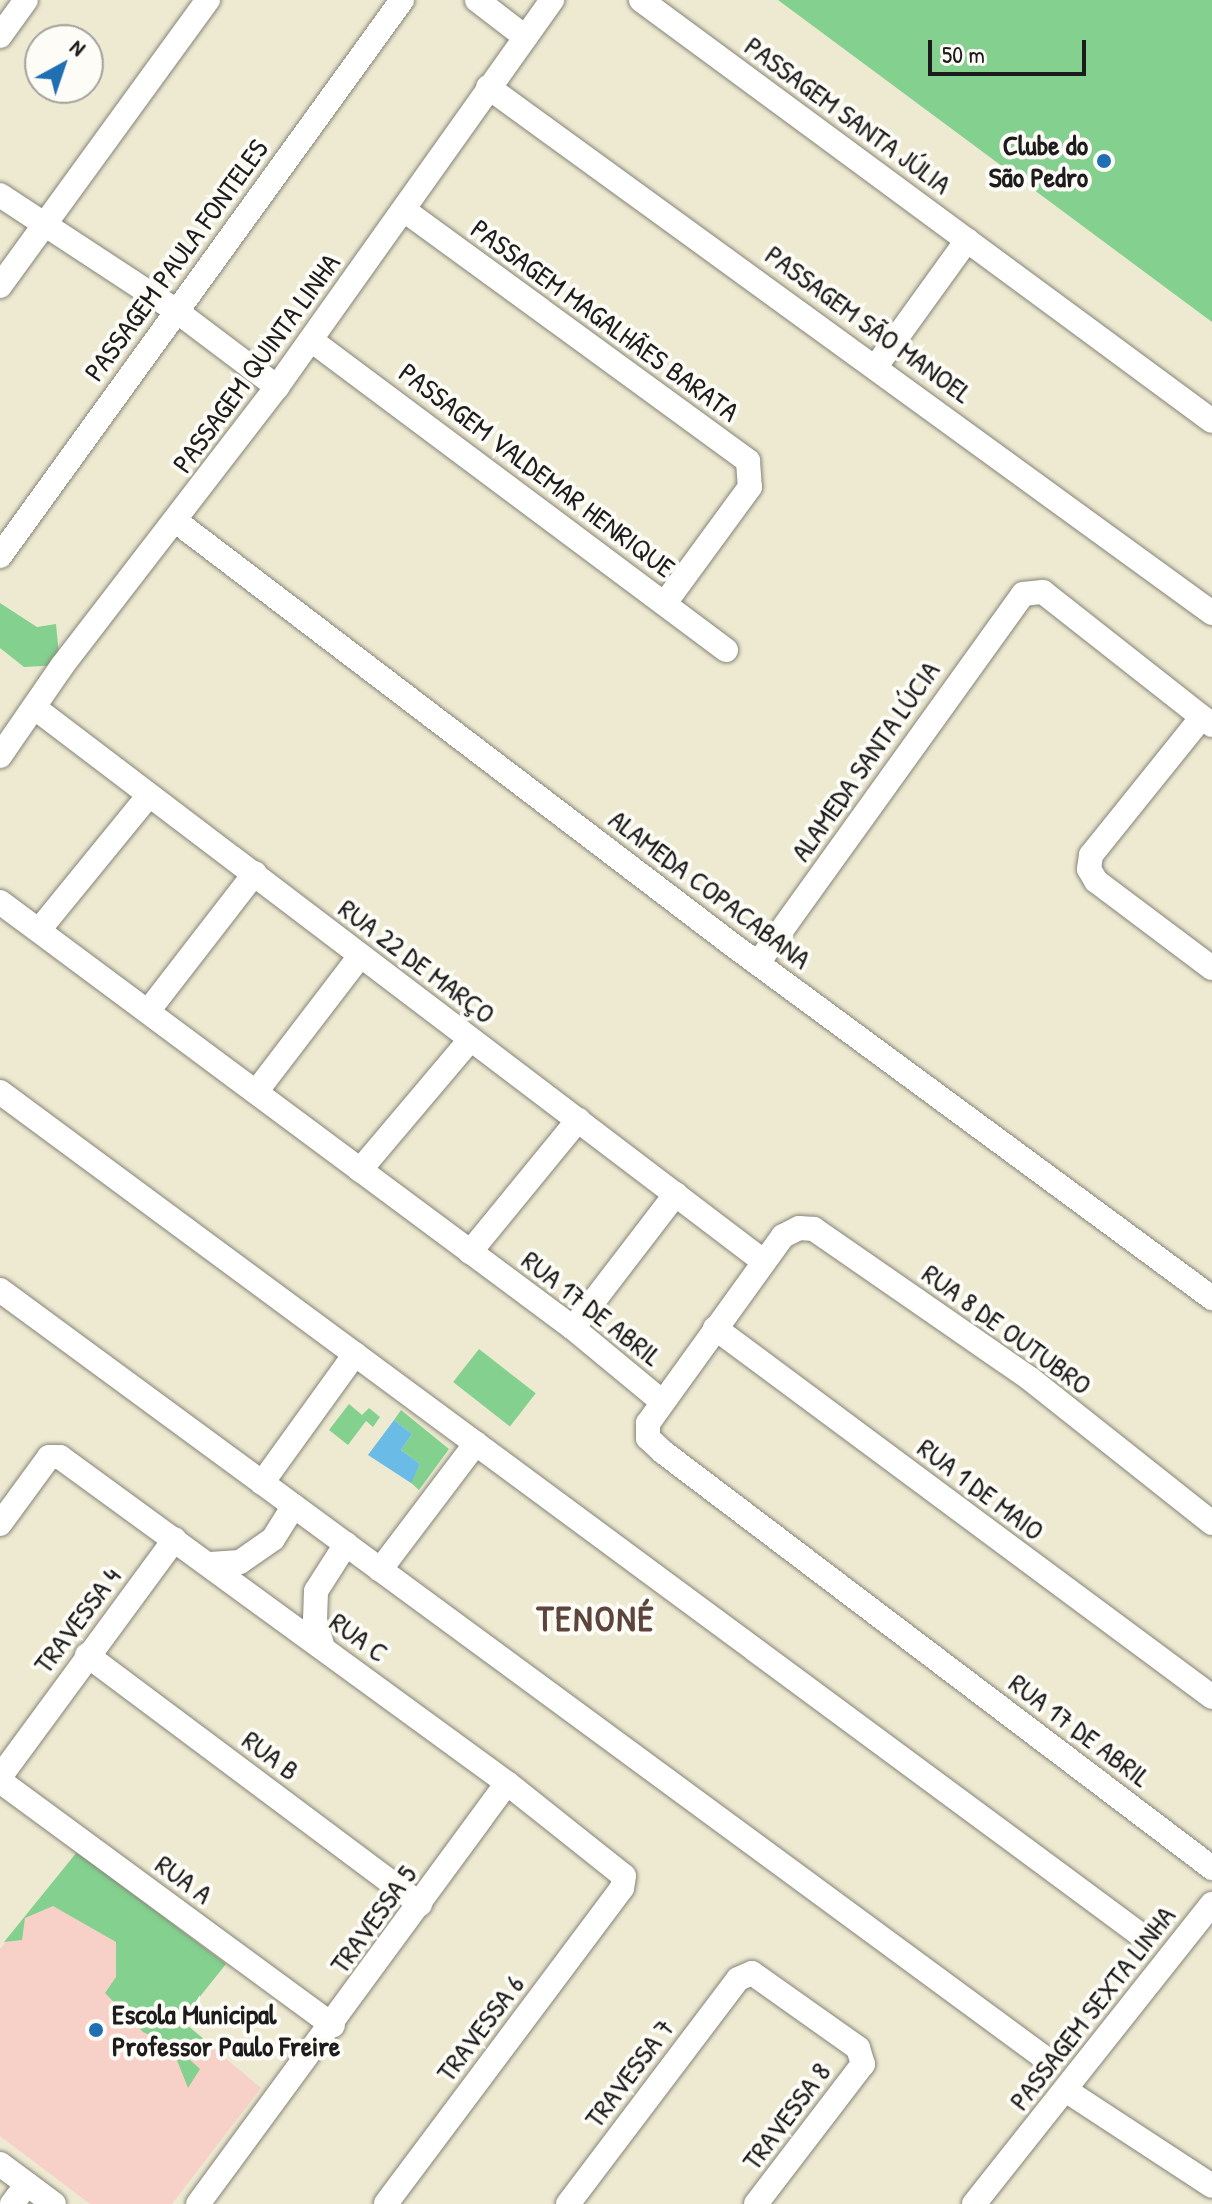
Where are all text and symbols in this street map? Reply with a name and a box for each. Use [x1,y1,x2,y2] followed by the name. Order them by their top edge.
[24,24,104,104] north arrow
[932,24,1090,74] scale bar
[738,29,958,201] street label: PASSAGEM SANTA JÚLIA
[64,32,92,62] text: N
[942,38,985,70] text: 50 m
[989,128,1088,194] place label: Clube do São Pedro
[77,133,275,387] street label: PASSAGEM PAULA FONTELES
[1095,152,1113,170] marker: Clube do São Pedro
[465,212,745,428] street label: PASSAGEM MAGALHÃES BARATA
[759,238,979,410] street label: PASSAGEM SÃO MANOEL
[165,247,347,479] street label: PASSAGEM QUINTA LINHA
[393,355,681,585] street label: PASSAGEM VALDEMAR HENRIQUE
[783,655,947,867] street label: ALAMEDA SANTA LÚCIA
[603,802,817,976] street label: ALAMEDA COPACABANA
[332,891,502,1031] street label: RUA 22 DE MARÇO
[515,1243,669,1373] street label: RUA 17 DE ABRIL
[916,1256,1098,1402] street label: RUA 8 DE OUTUBRO
[911,1431,1051,1547] street label: RUA 1 DE MAIO
[26,1560,128,1680] street label: TRAVESSA 4
[537,1596,655,1640] district label: TENONÉ
[323,1605,395,1669] street label: RUA C
[1003,1666,1157,1794] street label: RUA 17 DE ABRIL
[236,1723,306,1787] street label: RUA B
[149,1847,219,1911] street label: RUA A
[323,1858,423,1980] street label: TRAVESSA 5
[1002,1899,1182,2117] street label: PASSAGEM SEXTA LINHA
[429,1968,531,2088] street label: TRAVESSA 6
[112,1997,340,2063] place label: Escola Municipal Professor Paulo Freire
[577,2012,681,2134] street label: TRAVESSA 7
[87,2021,105,2039] marker: Escola Municipal Professor Paulo Freire
[735,2056,837,2176] street label: TRAVESSA 8

